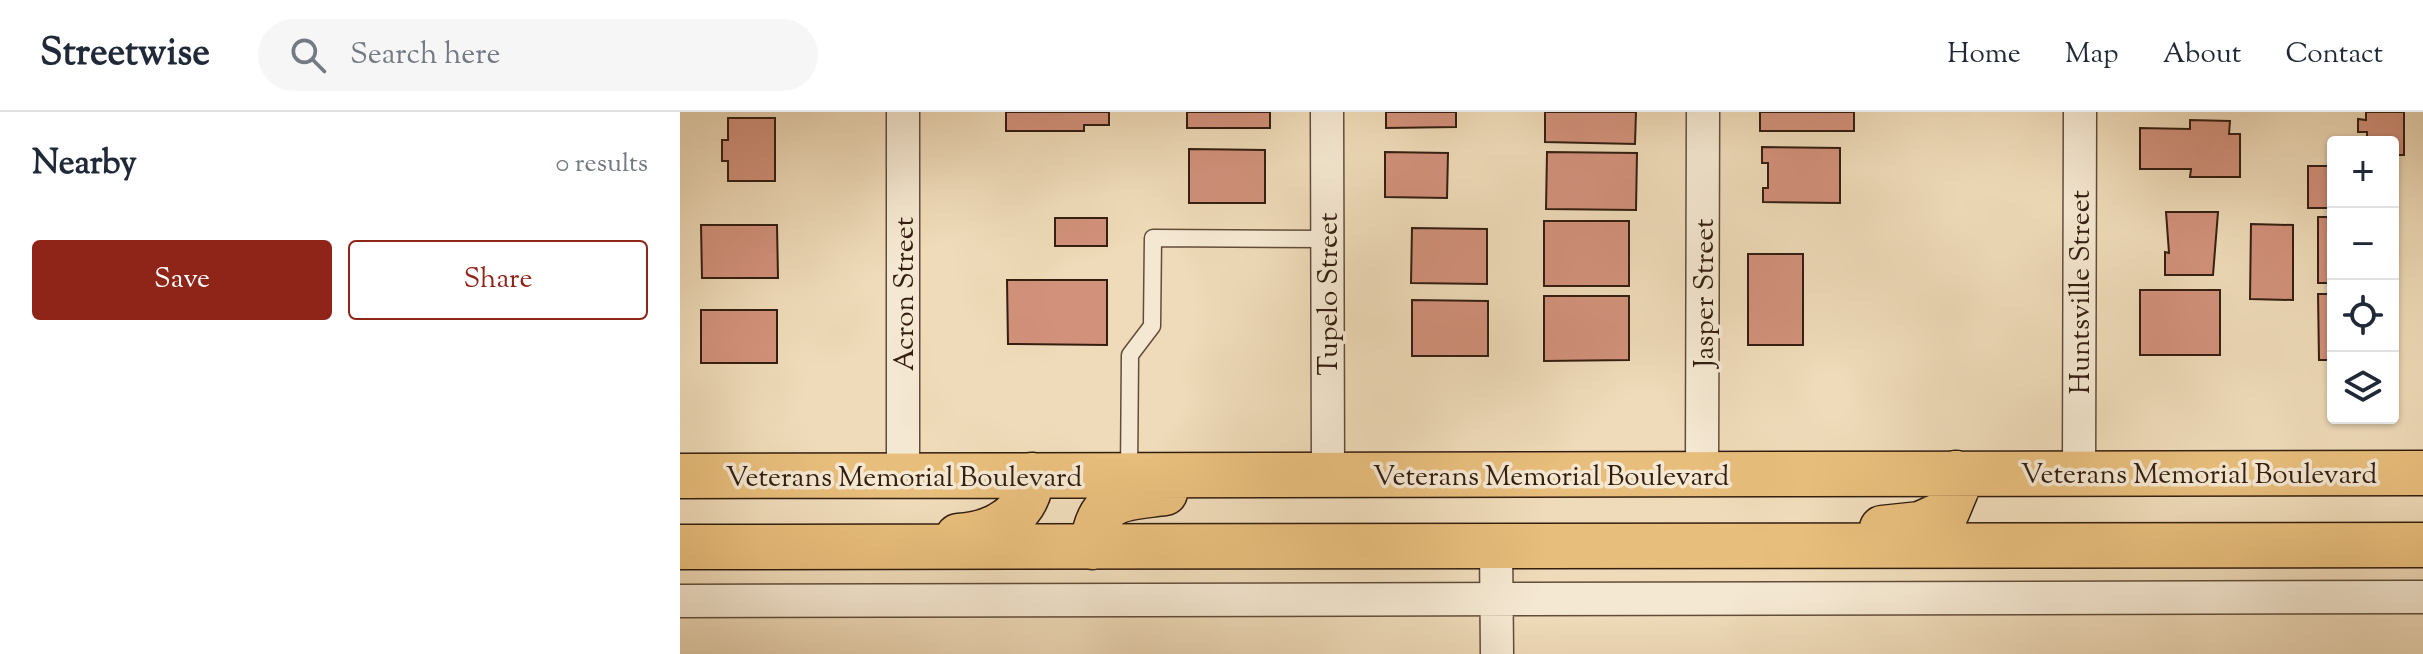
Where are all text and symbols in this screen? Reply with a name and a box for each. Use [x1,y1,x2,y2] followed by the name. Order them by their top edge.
[258,19,818,91] search box
[40,28,210,82] text: Streetwise
[286,33,330,77] icon: search
[350,34,500,77] text: Search here
[1947,35,2021,75] text: Home
[2065,35,2119,75] text: Map
[2163,35,2241,75] text: About
[2285,35,2383,75] text: Contact
[2327,136,2399,424] map controls
[2327,136,2399,208] button: +
[32,140,137,189] text: Nearby
[556,146,648,183] text: 0 results
[2062,189,2102,394] street label: Huntsville Street
[2327,208,2399,280] button: −
[1310,212,1350,375] street label: Tupelo Street
[886,216,926,371] street label: Acron Street
[1686,218,1726,370] street label: Jasper Street
[32,240,332,320] button: Save
[348,240,648,320] button: Share
[2327,280,2399,352] button: locate
[2327,352,2399,424] button: layers
[2021,456,2378,496] street label: Veterans Memorial Boulevard
[1373,458,1730,498] street label: Veterans Memorial Boulevard
[726,459,1083,499] street label: Veterans Memorial Boulevard

